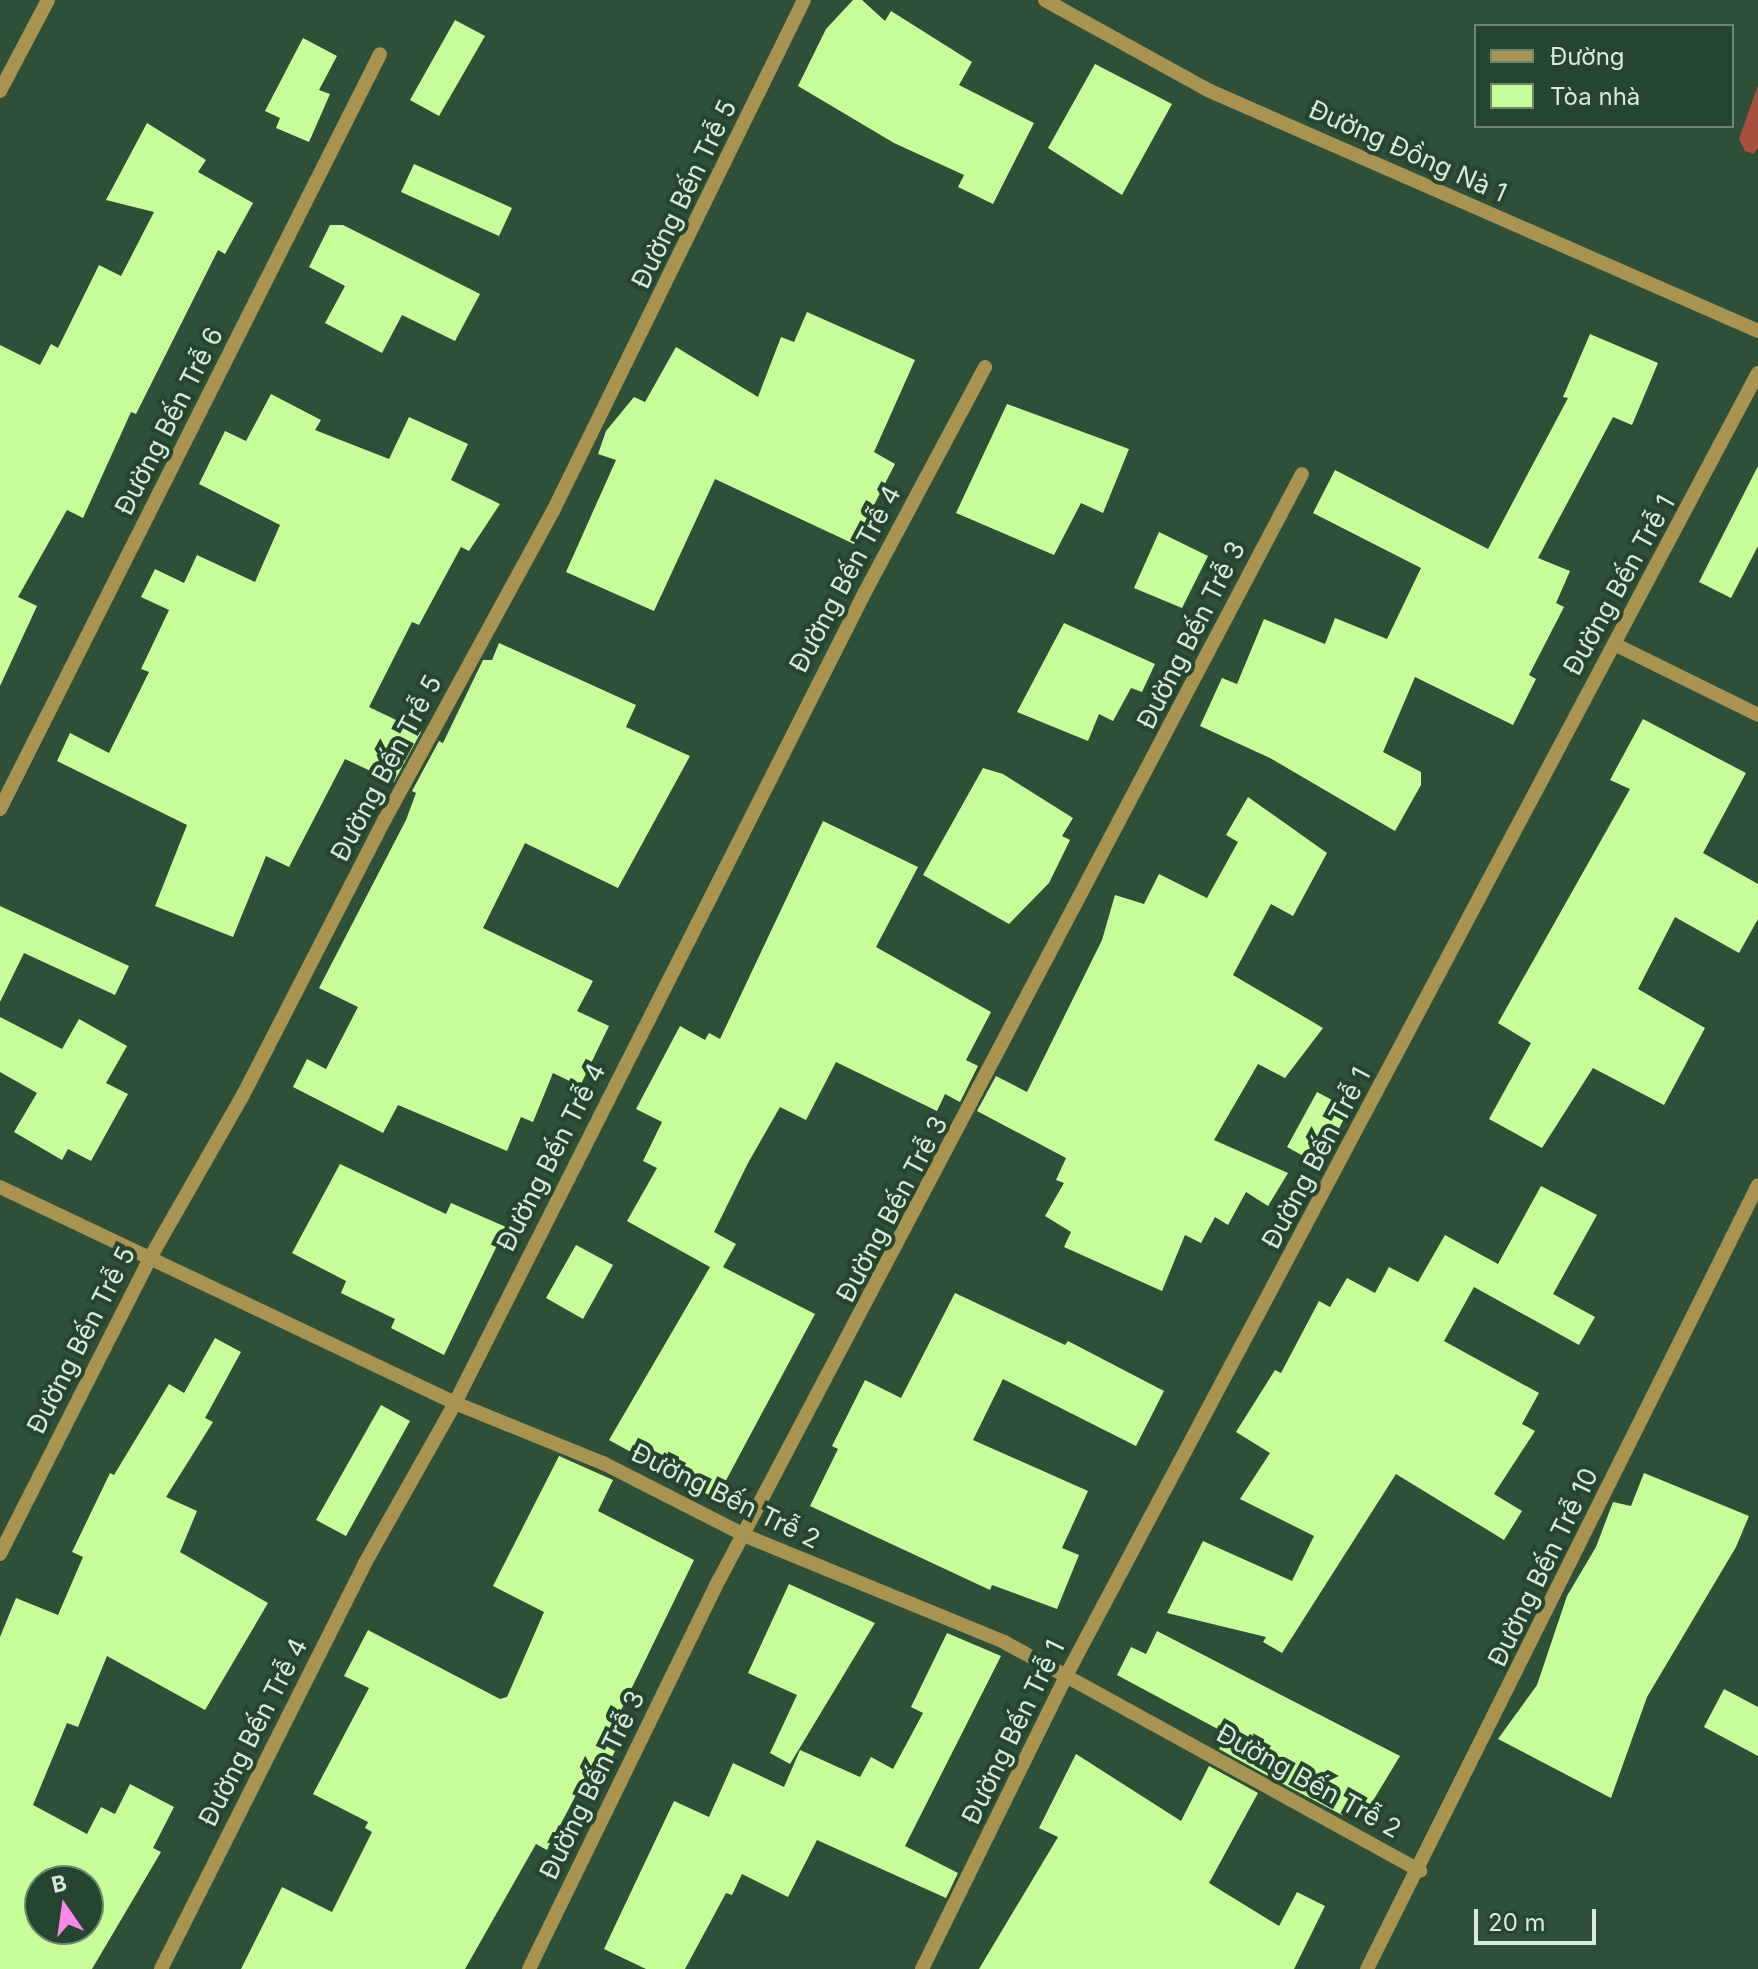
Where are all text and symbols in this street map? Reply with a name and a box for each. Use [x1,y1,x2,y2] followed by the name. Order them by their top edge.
[1474,24,1734,128] legend
[1550,42,1625,71] text: Đường
[1550,82,1640,111] text: Tòa nhà
[1304,93,1512,209] street label: Đường Đồng Nà 1
[625,95,743,293] street label: Đường Bến Trễ 5
[108,322,230,520] street label: Đường Bến Trễ 6
[783,480,907,678] street label: Đường Bến Trễ 4
[1557,490,1681,680] street label: Đường Bến Trễ 1
[1130,536,1252,734] street label: Đường Bến Trễ 3
[324,670,448,866] street label: Đường Bến Trễ 5
[490,1058,612,1256] street label: Đường Bến Trễ 4
[1255,1062,1377,1254] street label: Đường Bến Trễ 1
[830,1111,954,1307] street label: Đường Bến Trễ 3
[20,1241,142,1439] street label: Đường Bến Trễ 5
[627,1437,825,1555] street label: Đường Bến Trễ 2
[1481,1463,1605,1671] street label: Đường Bến Trễ 10
[192,1633,314,1831] street label: Đường Bến Trễ 4
[955,1635,1071,1829] street label: Đường Bến Trễ 1
[533,1686,651,1884] street label: Đường Bến Trễ 3
[1211,1717,1407,1845] street label: Đường Bến Trễ 2
[24,1865,104,1945] north arrow
[49,1869,69,1898] text: B
[1478,1893,1600,1943] scale bar
[1488,1908,1546,1937] text: 20 m

